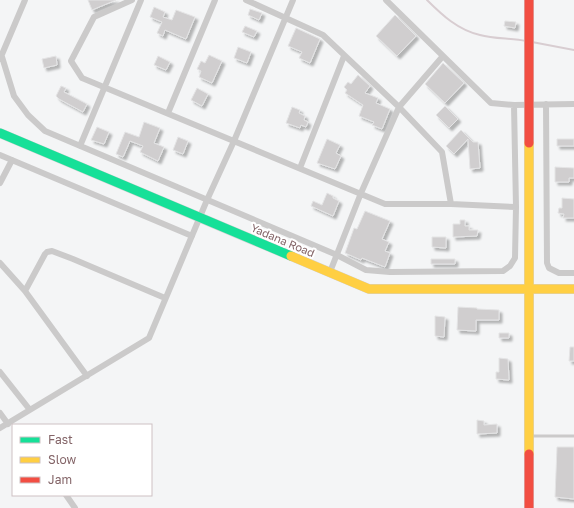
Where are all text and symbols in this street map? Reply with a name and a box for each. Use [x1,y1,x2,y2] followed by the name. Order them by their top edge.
[249,221,317,259] street label: Yadana Road
[12,424,152,496] legend
[48,432,73,447] text: Fast
[48,452,76,467] text: Slow
[48,472,72,487] text: Jam

